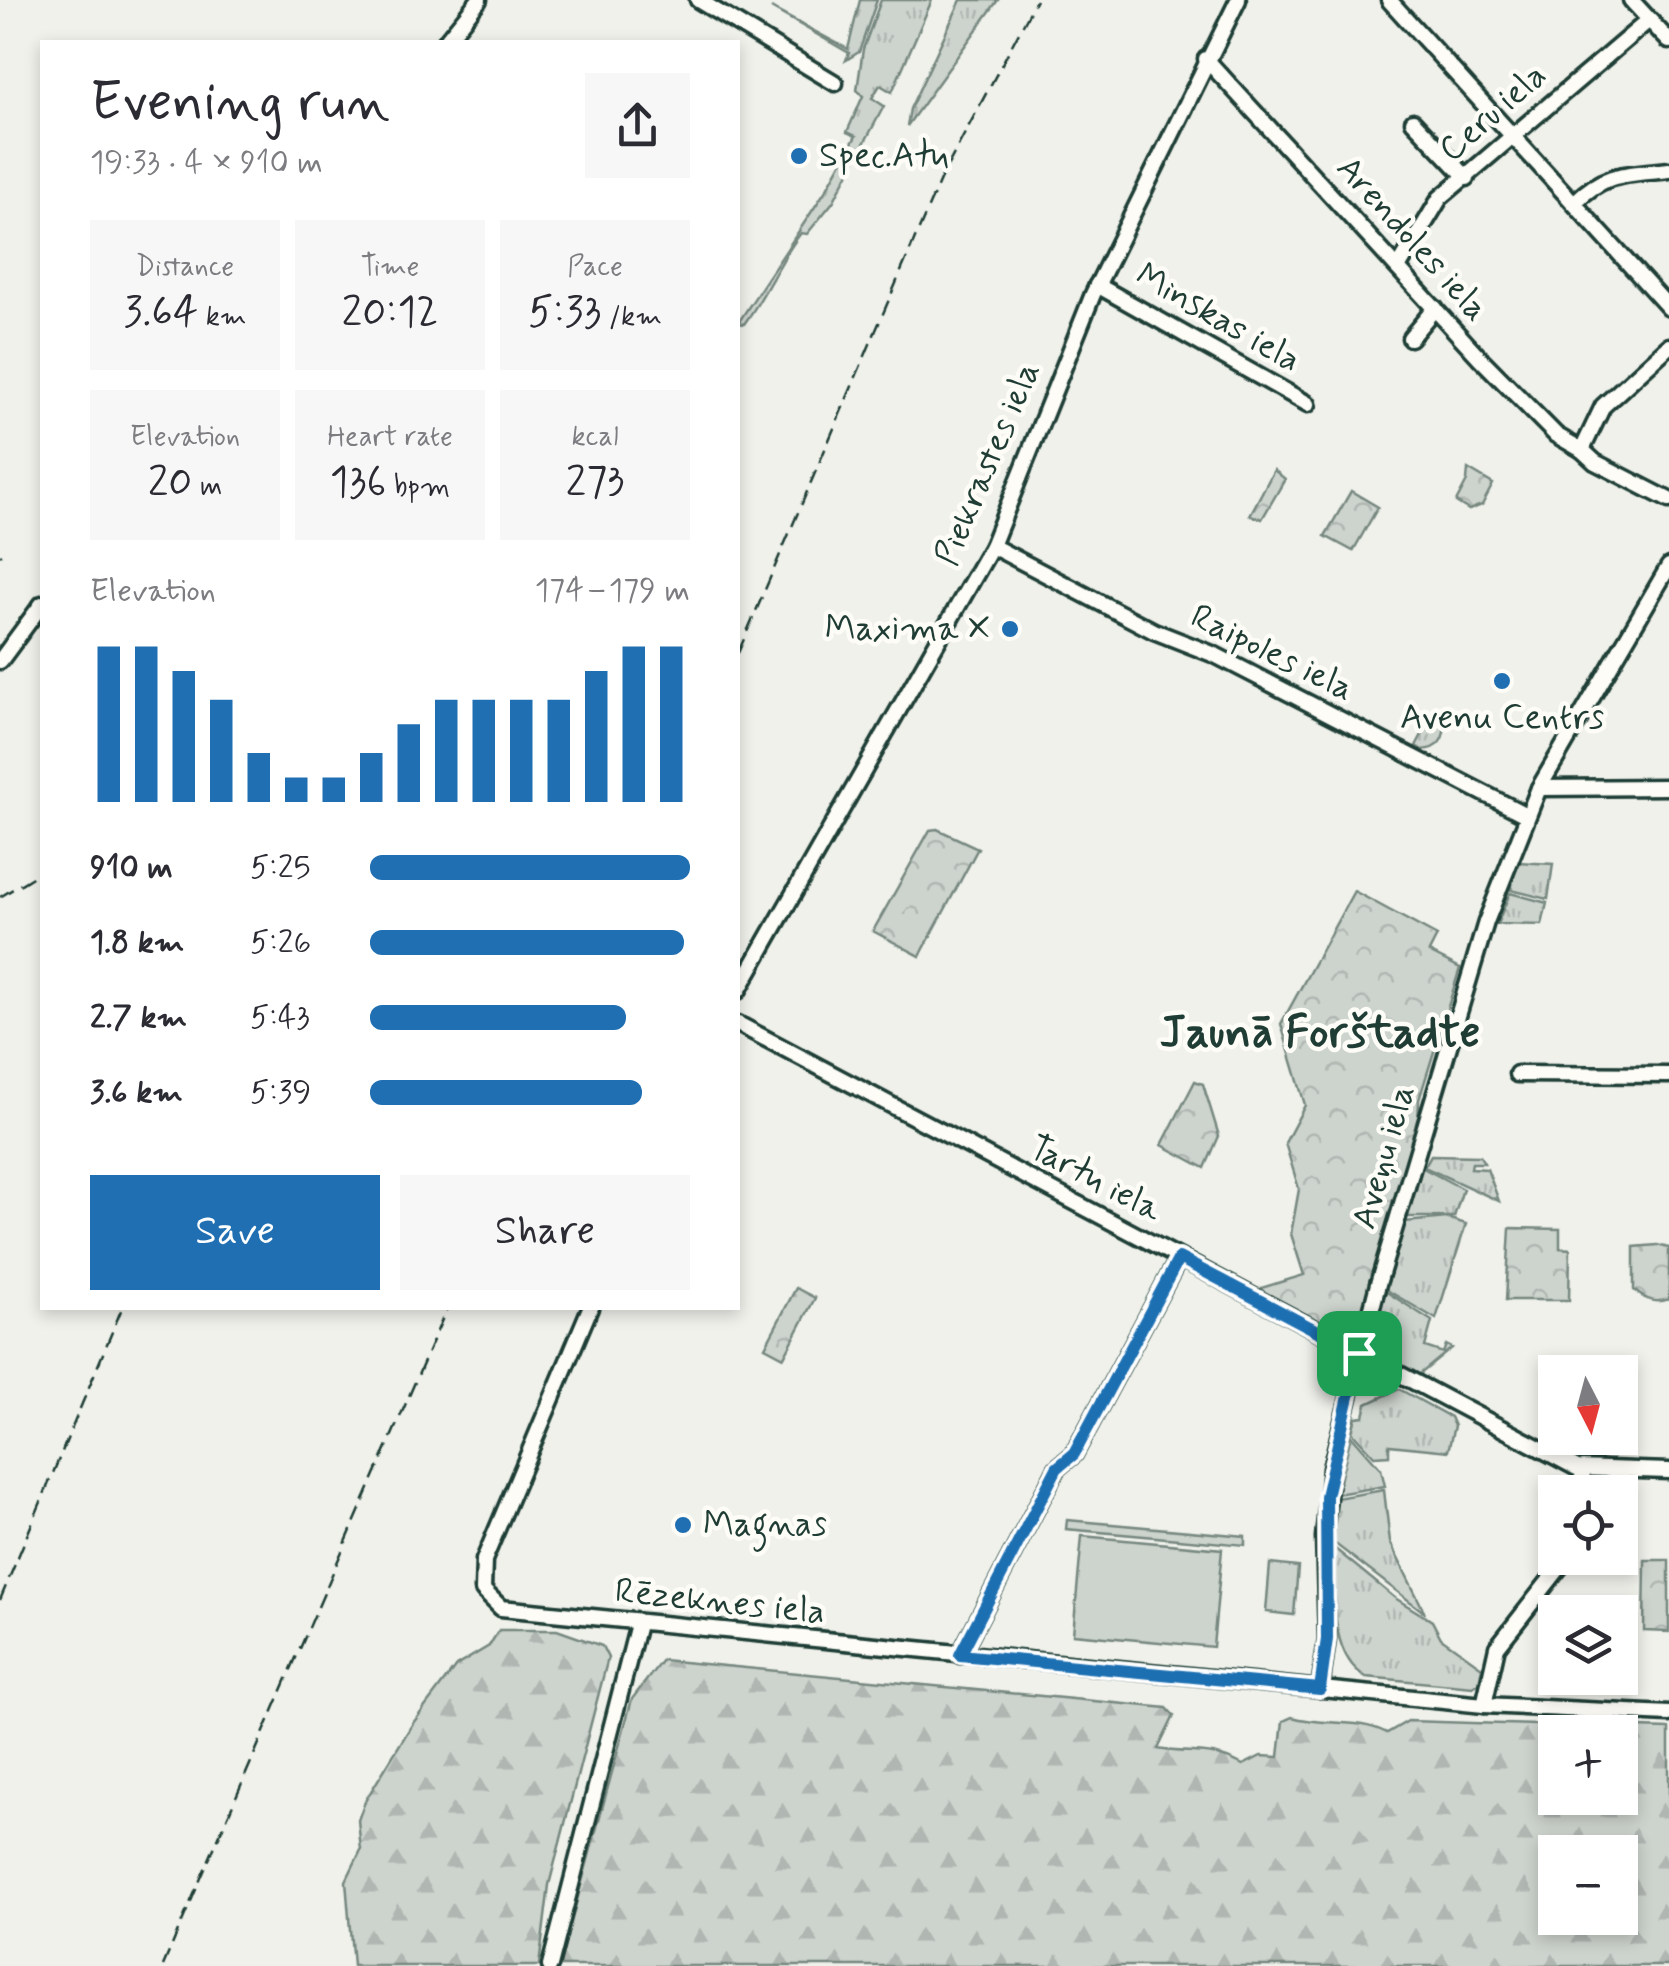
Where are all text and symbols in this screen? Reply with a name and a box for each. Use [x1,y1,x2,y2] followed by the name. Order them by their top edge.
[1429,53,1557,173] street label: Ceru iela
[90,68,390,140] text: Evening run
[585,73,690,178] button: share
[819,133,949,179] place label: Spec.Atu
[90,142,323,184] text: 19:33 · 4 × 910 m
[788,145,810,167] marker: Spec.Atu
[1326,147,1498,331] street label: Arendoles iela
[136,249,234,286] text: Distance
[361,249,419,286] text: Time
[567,249,623,286] text: Pace
[1127,252,1309,384] street label: Minskas iela
[123,286,198,341] text: 3.64
[342,286,438,341] text: 20:12
[528,286,601,341] text: 5:33
[198,299,247,336] text: km
[601,299,662,336] text: /km
[924,355,1052,573] street label: Piekrastes iela
[130,419,240,456] text: Elevation
[327,419,453,456] text: Heart rate
[571,419,619,456] text: kcal
[148,456,192,511] text: 20
[330,456,386,511] text: 136
[566,456,624,511] text: 273
[192,469,222,506] text: m
[386,469,450,506] text: bpm
[90,570,216,612] text: Elevation
[535,570,690,612] text: 174–179 m
[1183,594,1361,712] street label: Raipoles iela
[825,606,990,652] place label: Maxima X
[999,618,1021,640] marker: Maxima X
[1491,670,1513,692] marker: Avenu Centrs
[1400,695,1604,741] place label: Avenu Centrs
[90,847,173,889] text: 910 m
[250,847,310,889] text: 5:25
[90,922,184,964] text: 1.8 km
[250,922,311,964] text: 5:26
[90,997,187,1039] text: 2.7 km
[250,997,310,1039] text: 5:43
[1160,1004,1480,1063] district label: Jaunā Forštadte
[90,1072,183,1114] text: 3.6 km
[250,1072,311,1114] text: 5:39
[1342,1080,1426,1234] street label: Aveņu iela
[1020,1125,1170,1234] street label: Tartu iela
[90,1175,380,1290] button: Save
[400,1175,690,1290] button: Share
[1317,1311,1402,1396] pin
[1332,1326,1387,1381] icon: arrive
[1538,1355,1638,1455] north arrow
[1538,1355,1638,1935] map controls
[1538,1475,1638,1575] button: locate
[703,1502,827,1552] place label: Magnas
[672,1514,694,1536] marker: Magnas
[613,1568,827,1636] street label: Rēzeknes iela
[1538,1595,1638,1695] button: layers
[1538,1715,1638,1815] button: +
[1538,1835,1638,1935] button: −

